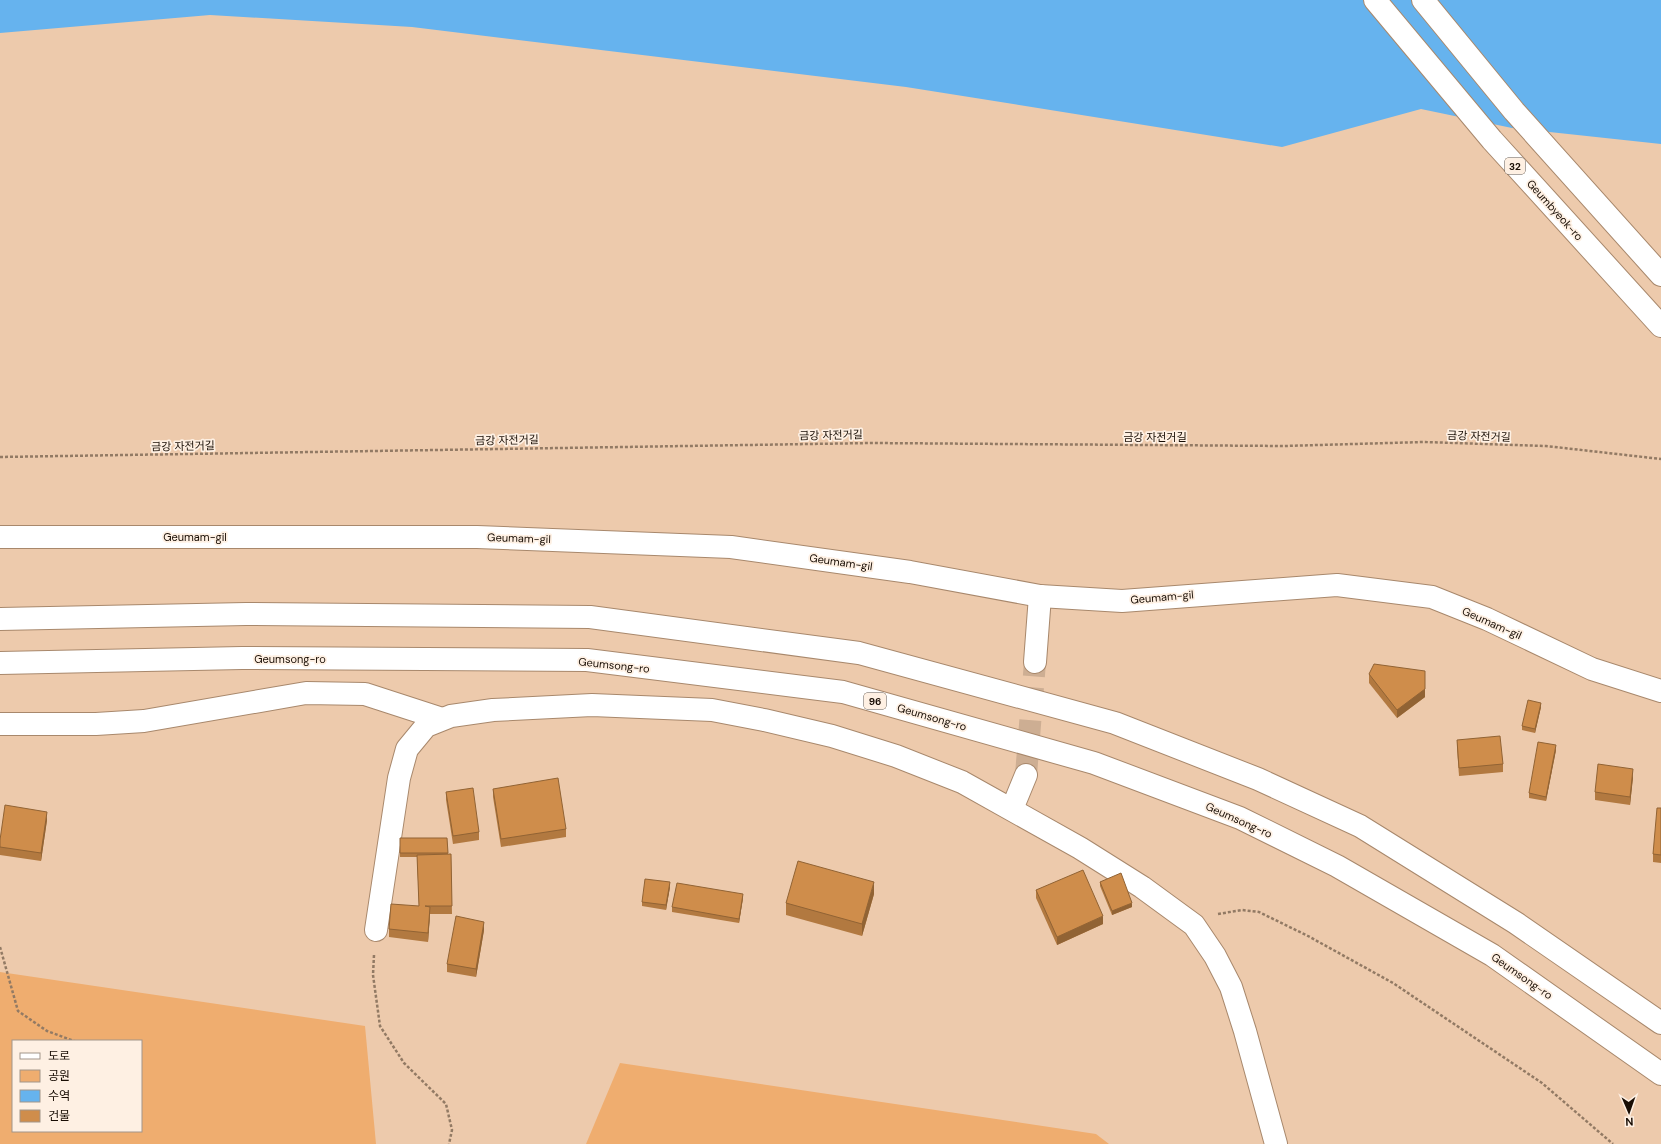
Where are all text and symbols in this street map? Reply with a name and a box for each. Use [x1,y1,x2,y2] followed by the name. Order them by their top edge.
[1505,158,1525,174] road number: 32
[1524,177,1586,243] street label: Geumbyeok-ro
[799,427,863,443] street label: 금강 자전거길
[1447,428,1511,444] street label: 금강 자전거길
[1123,430,1187,444] street label: 금강 자전거길
[475,432,539,448] street label: 금강 자전거길
[151,438,215,454] street label: 금강 자전거길
[163,530,227,544] street label: Geumam-gil
[487,530,551,546] street label: Geumam-gil
[808,551,874,573] street label: Geumam-gil
[1130,587,1194,607] street label: Geumam-gil
[1460,604,1524,642] street label: Geumam-gil
[254,652,326,666] street label: Geumsong-ro
[578,654,650,676] street label: Geumsong-ro
[864,693,886,709] road number: 96
[896,700,968,734] street label: Geumsong-ro
[1203,799,1275,841] street label: Geumsong-ro
[1489,950,1555,1002] street label: Geumsong-ro
[12,1040,142,1132] legend
[48,1048,70,1064] text: 도로
[48,1068,70,1084] text: 공원
[48,1088,70,1104] text: 수역
[1609,1092,1649,1132] north arrow
[48,1108,70,1124] text: 건물
[1625,1115,1634,1129] text: N

